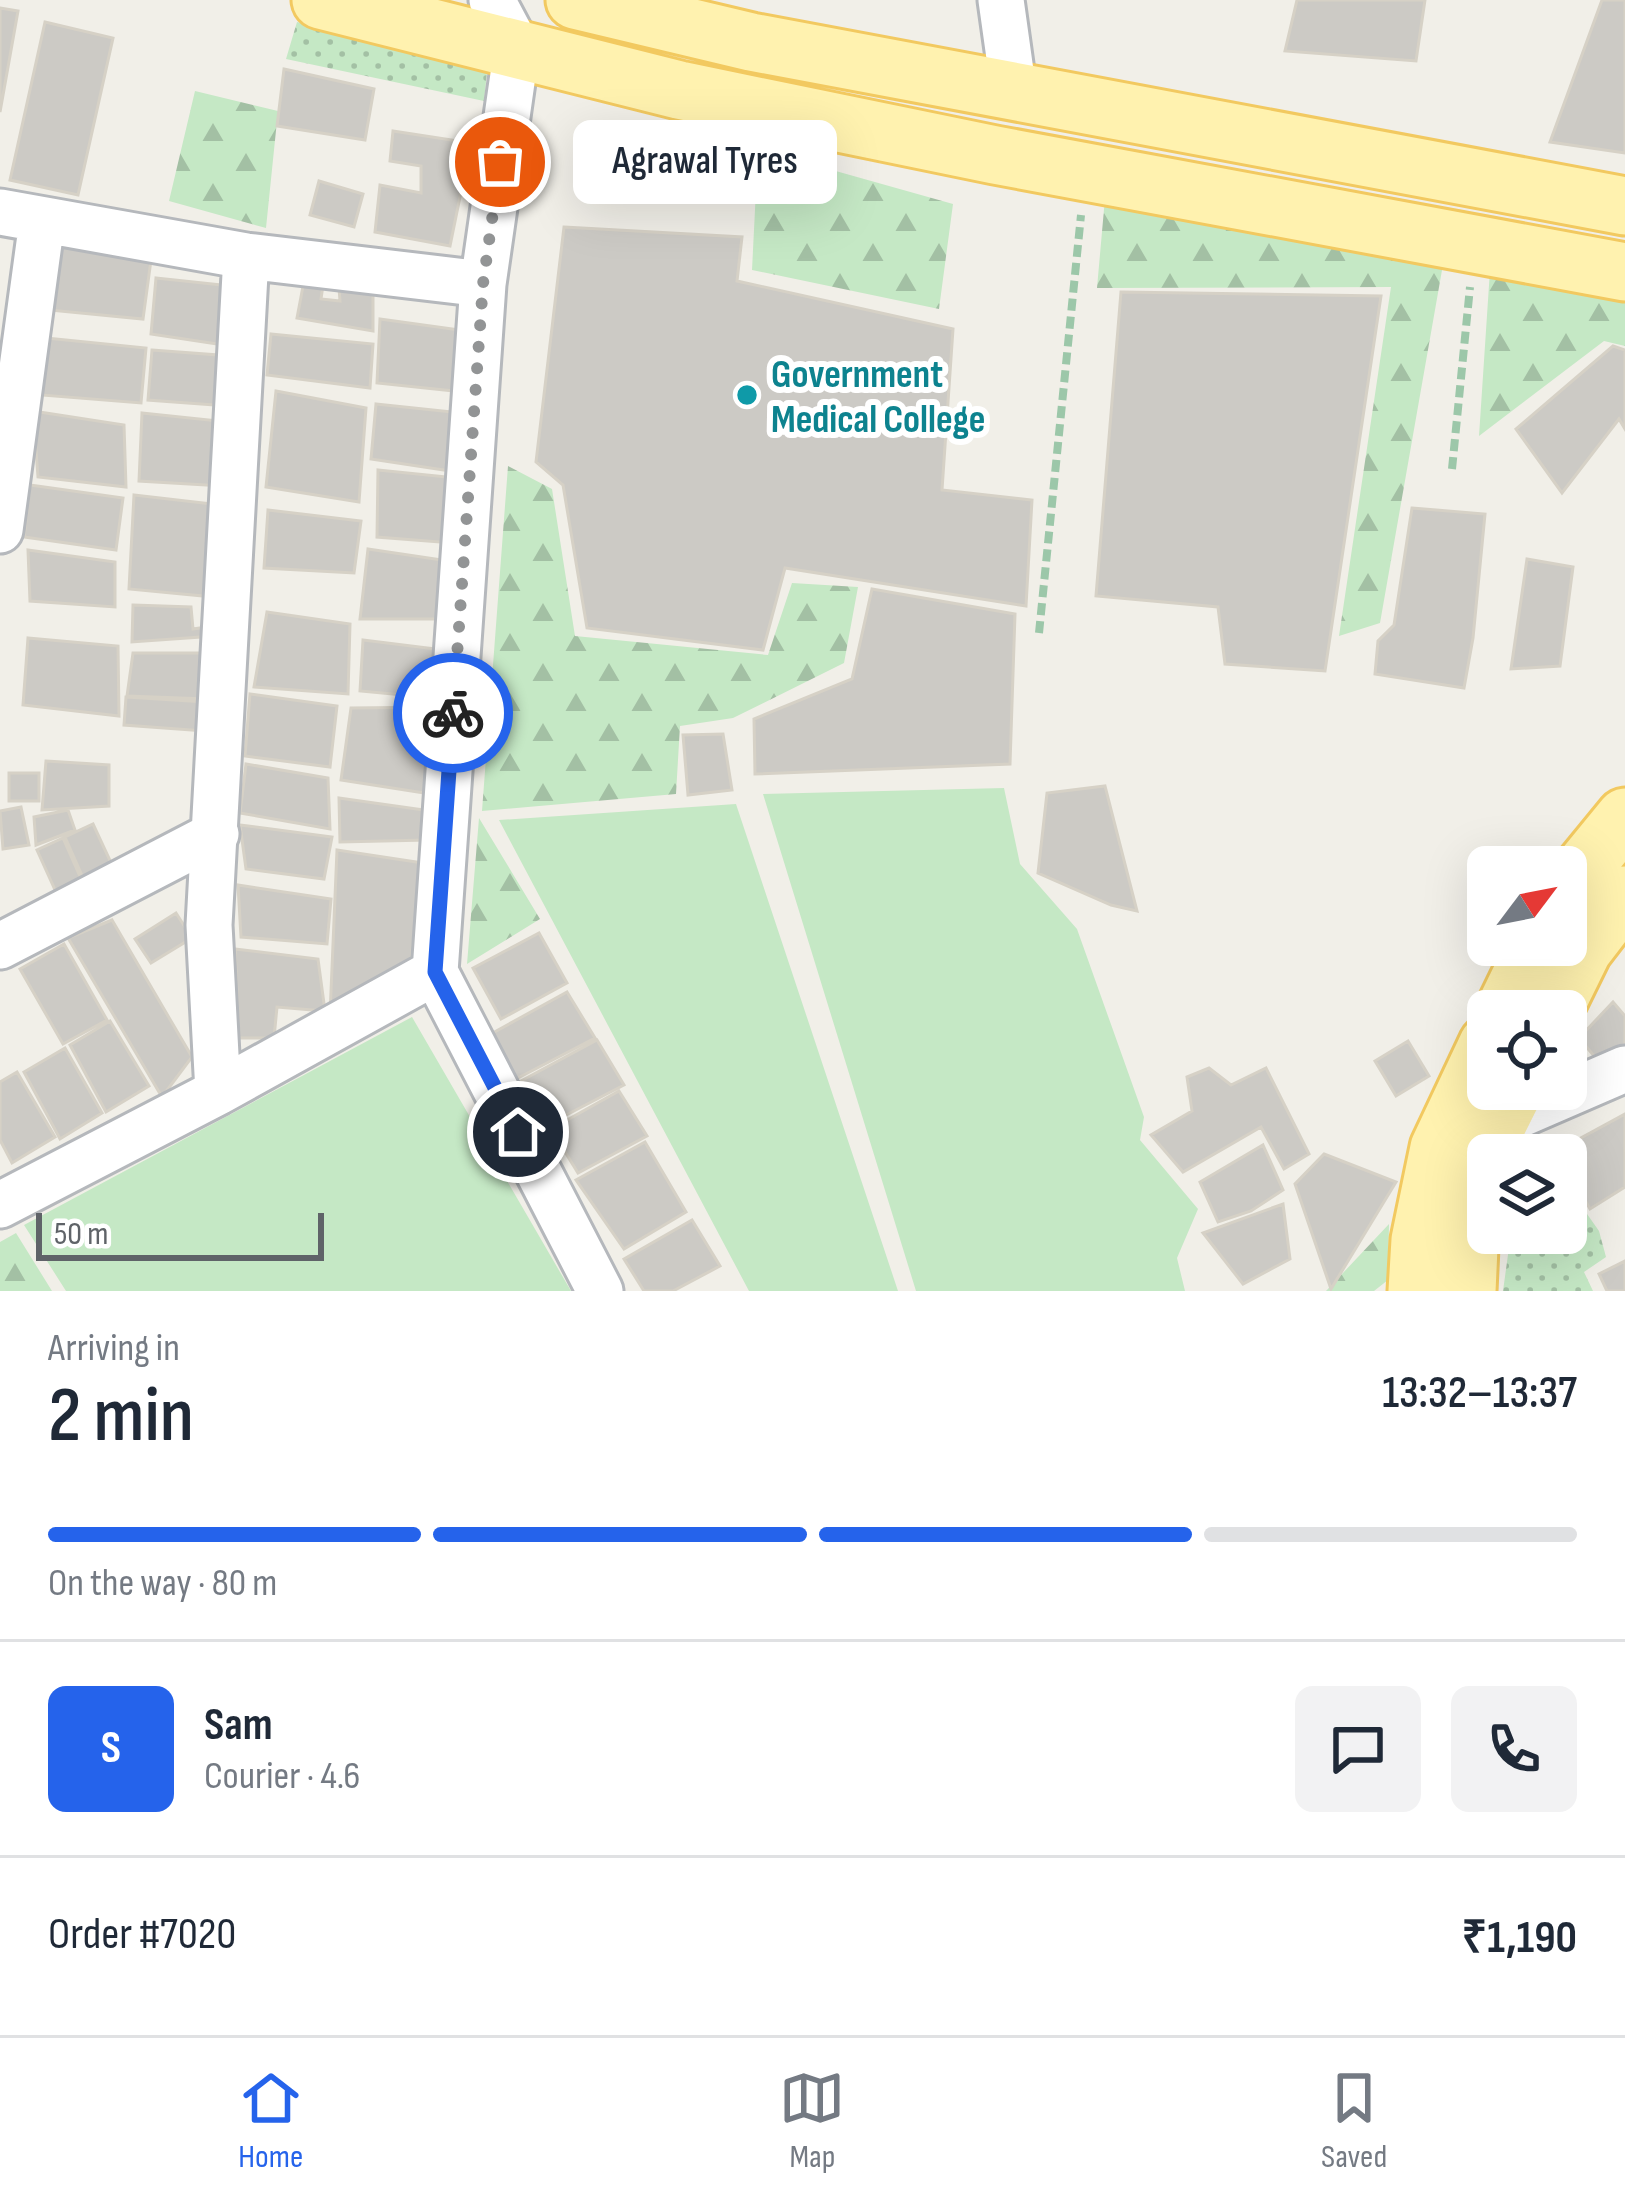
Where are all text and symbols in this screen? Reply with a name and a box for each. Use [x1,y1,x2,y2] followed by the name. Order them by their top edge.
[449,111,551,213] pin
[572,120,836,204] callout: Agrawal Tyres
[467,129,533,195] icon: bag
[612,138,798,185] text: Agrawal Tyres
[771,352,985,444] place label: Government Medical College
[734,382,760,408] marker: Government Medical College
[393,653,513,773] courier
[420,680,486,746] icon: bike
[1467,846,1587,966] north arrow
[1467,846,1587,1254] map controls
[1467,990,1587,1110] button: locate
[467,1081,569,1183] pin
[485,1099,551,1165] icon: home
[1467,1134,1587,1254] button: layers
[36,1207,324,1260] scale bar
[54,1214,108,1254] text: 50 m
[48,1325,180,1372] text: Arriving in
[1382,1366,1577,1421] text: 13:32–13:37
[48,1370,194,1463] text: 2 min
[48,1560,277,1607] text: On the way · 80 m
[1295,1686,1421,1812] button: chat
[1451,1686,1577,1812] button: phone
[204,1698,273,1753] text: Sam
[101,1721,121,1776] text: S
[204,1753,360,1800] text: Courier · 4.6
[48,1907,236,1962] text: Order #7020
[1462,1911,1577,1966] text: ₹1,190
[238,2065,304,2177] tab: Home
[779,2065,845,2177] tab: Map
[1321,2065,1387,2177] tab: Saved

